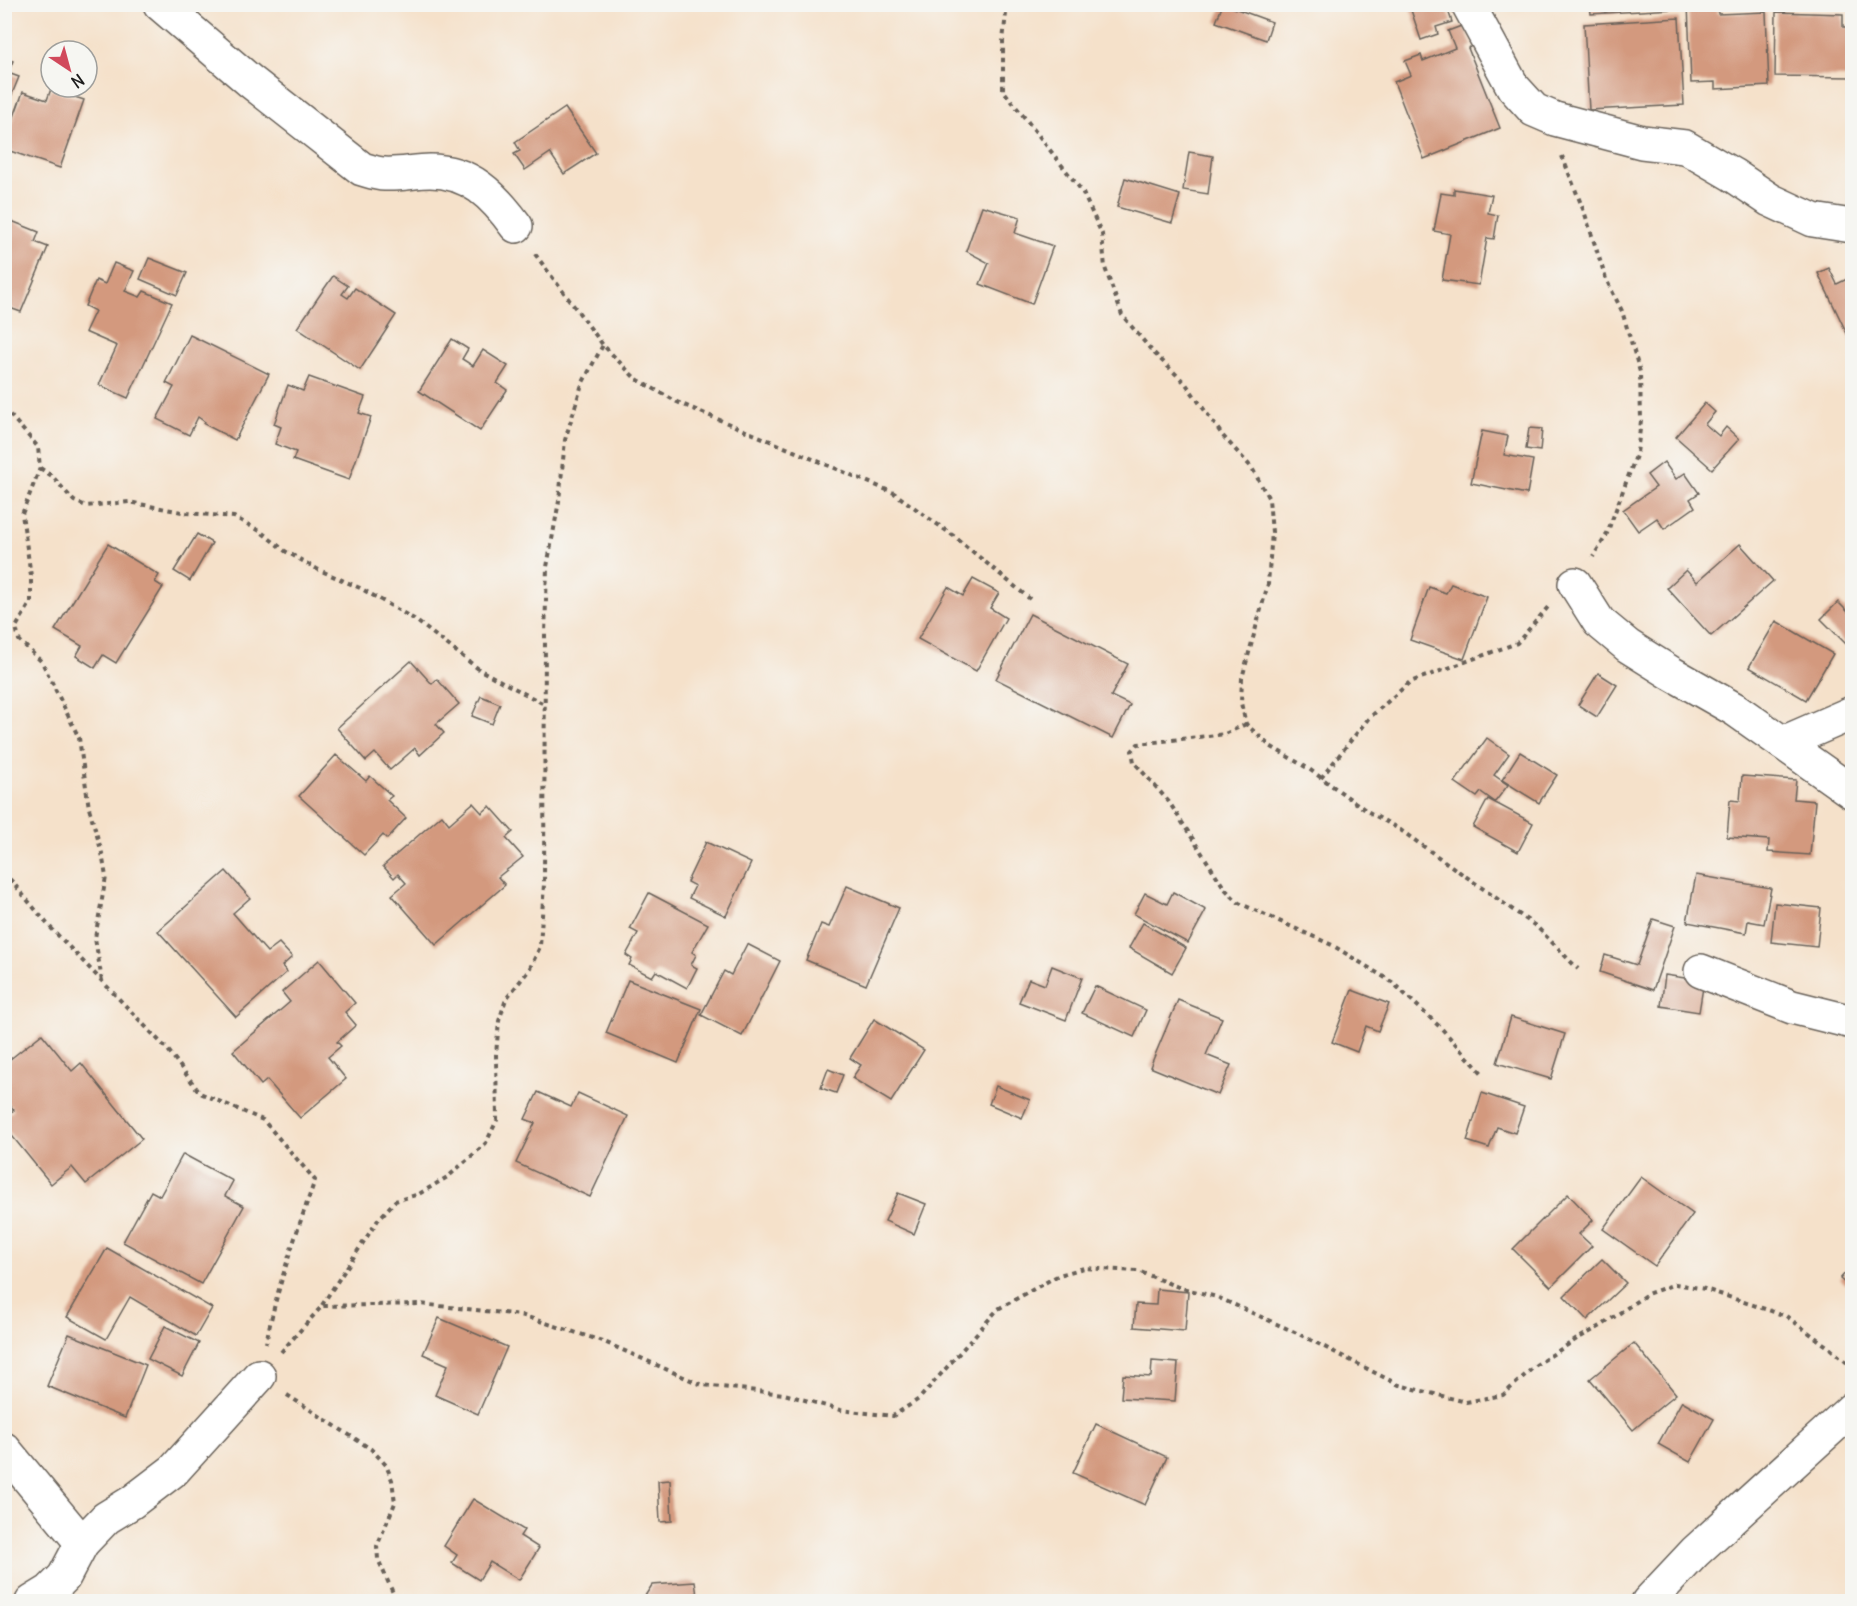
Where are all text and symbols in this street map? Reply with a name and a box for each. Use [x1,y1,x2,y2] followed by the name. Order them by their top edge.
[39,39,99,99] north arrow
[67,70,88,92] text: N

